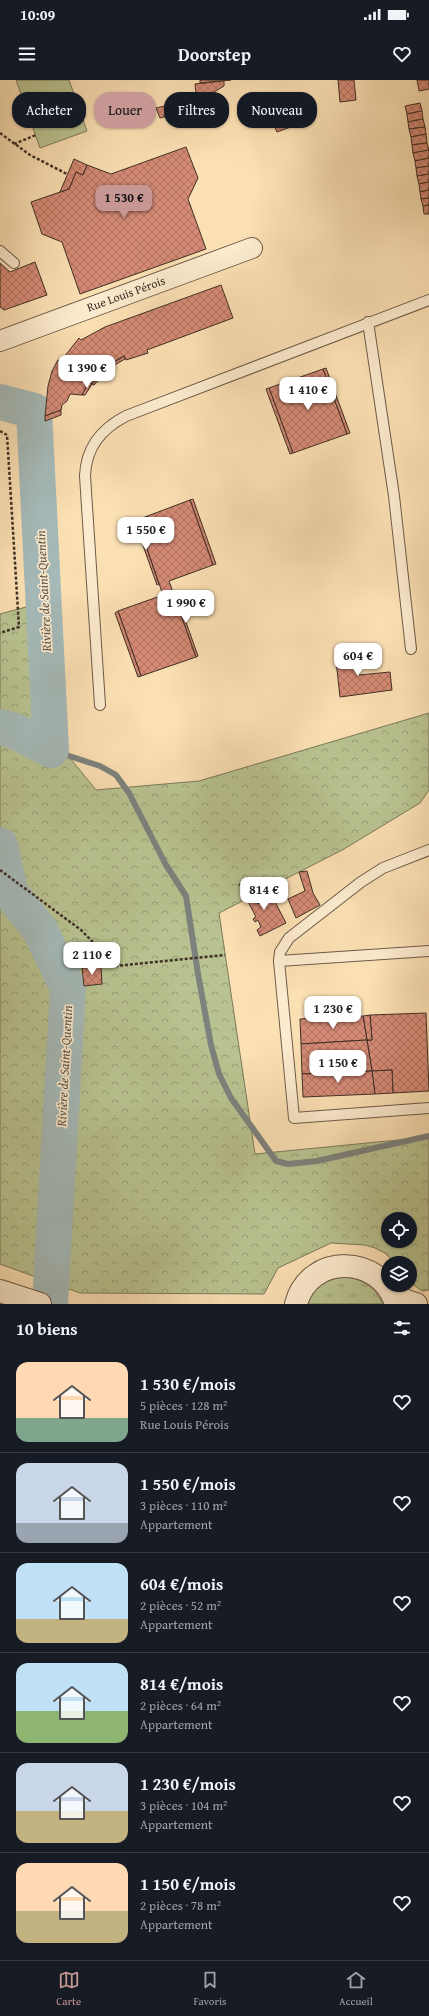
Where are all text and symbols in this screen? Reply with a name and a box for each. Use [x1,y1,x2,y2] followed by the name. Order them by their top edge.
[20,4,55,25] text: 10:09
[178,41,251,68] text: Doorstep
[16,43,38,65] icon: menu
[391,43,413,65] icon: heart
[12,92,86,128] chip: Acheter
[94,92,156,128] chip: Louer
[164,92,229,128] chip: Filtres
[237,92,317,128] chip: Nouveau
[87,185,161,219] pin: 1 530 €
[104,188,144,207] text: 1 530 €
[84,271,167,316] street label: Rue Louis Pérois
[50,355,124,389] pin: 1 390 €
[67,358,107,377] text: 1 390 €
[271,377,345,411] pin: 1 410 €
[288,380,328,399] text: 1 410 €
[109,517,183,551] pin: 1 550 €
[126,520,166,539] text: 1 550 €
[31,530,56,653] water label: Rivière de Saint-Quentin
[149,590,223,624] pin: 1 990 €
[166,593,206,612] text: 1 990 €
[330,643,386,677] pin: 604 €
[343,646,373,665] text: 604 €
[236,877,292,911] pin: 814 €
[249,880,279,899] text: 814 €
[55,942,129,976] pin: 2 110 €
[72,945,112,964] text: 2 110 €
[296,996,370,1030] pin: 1 230 €
[313,999,353,1018] text: 1 230 €
[52,1005,77,1128] water label: Rivière de Saint-Quentin
[301,1050,375,1084] pin: 1 150 €
[318,1053,358,1072] text: 1 150 €
[381,1212,417,1292] map controls
[381,1212,417,1248] button: locate
[381,1256,417,1292] button: layers
[16,1316,78,1341] text: 10 biens
[391,1317,413,1339] icon: filters
[140,1371,236,1396] text: 1 530 €/mois
[48,1378,96,1426] icon: home
[391,1391,413,1413] icon: heart
[140,1396,227,1415] text: 5 pièces · 128 m²
[140,1415,229,1434] text: Rue Louis Pérois
[140,1471,236,1496] text: 1 550 €/mois
[48,1479,96,1527] icon: home
[391,1492,413,1514] icon: heart
[140,1496,227,1515] text: 3 pièces · 110 m²
[140,1515,213,1534] text: Appartement
[140,1571,223,1596] text: 604 €/mois
[48,1579,96,1627] icon: home
[391,1592,413,1614] icon: heart
[140,1596,221,1615] text: 2 pièces · 52 m²
[140,1615,213,1634] text: Appartement
[140,1671,223,1696] text: 814 €/mois
[48,1679,96,1727] icon: home
[391,1692,413,1714] icon: heart
[140,1696,221,1715] text: 2 pièces · 64 m²
[140,1715,213,1734] text: Appartement
[140,1771,236,1796] text: 1 230 €/mois
[48,1779,96,1827] icon: home
[391,1792,413,1814] icon: heart
[140,1796,227,1815] text: 3 pièces · 104 m²
[140,1815,213,1834] text: Appartement
[140,1871,236,1896] text: 1 150 €/mois
[48,1879,96,1927] icon: home
[391,1892,413,1914] icon: heart
[140,1896,221,1915] text: 2 pièces · 78 m²
[140,1915,213,1934] text: Appartement
[56,1969,81,2009] tab: Carte
[194,1969,226,2009] tab: Favoris
[339,1969,373,2009] tab: Accueil

